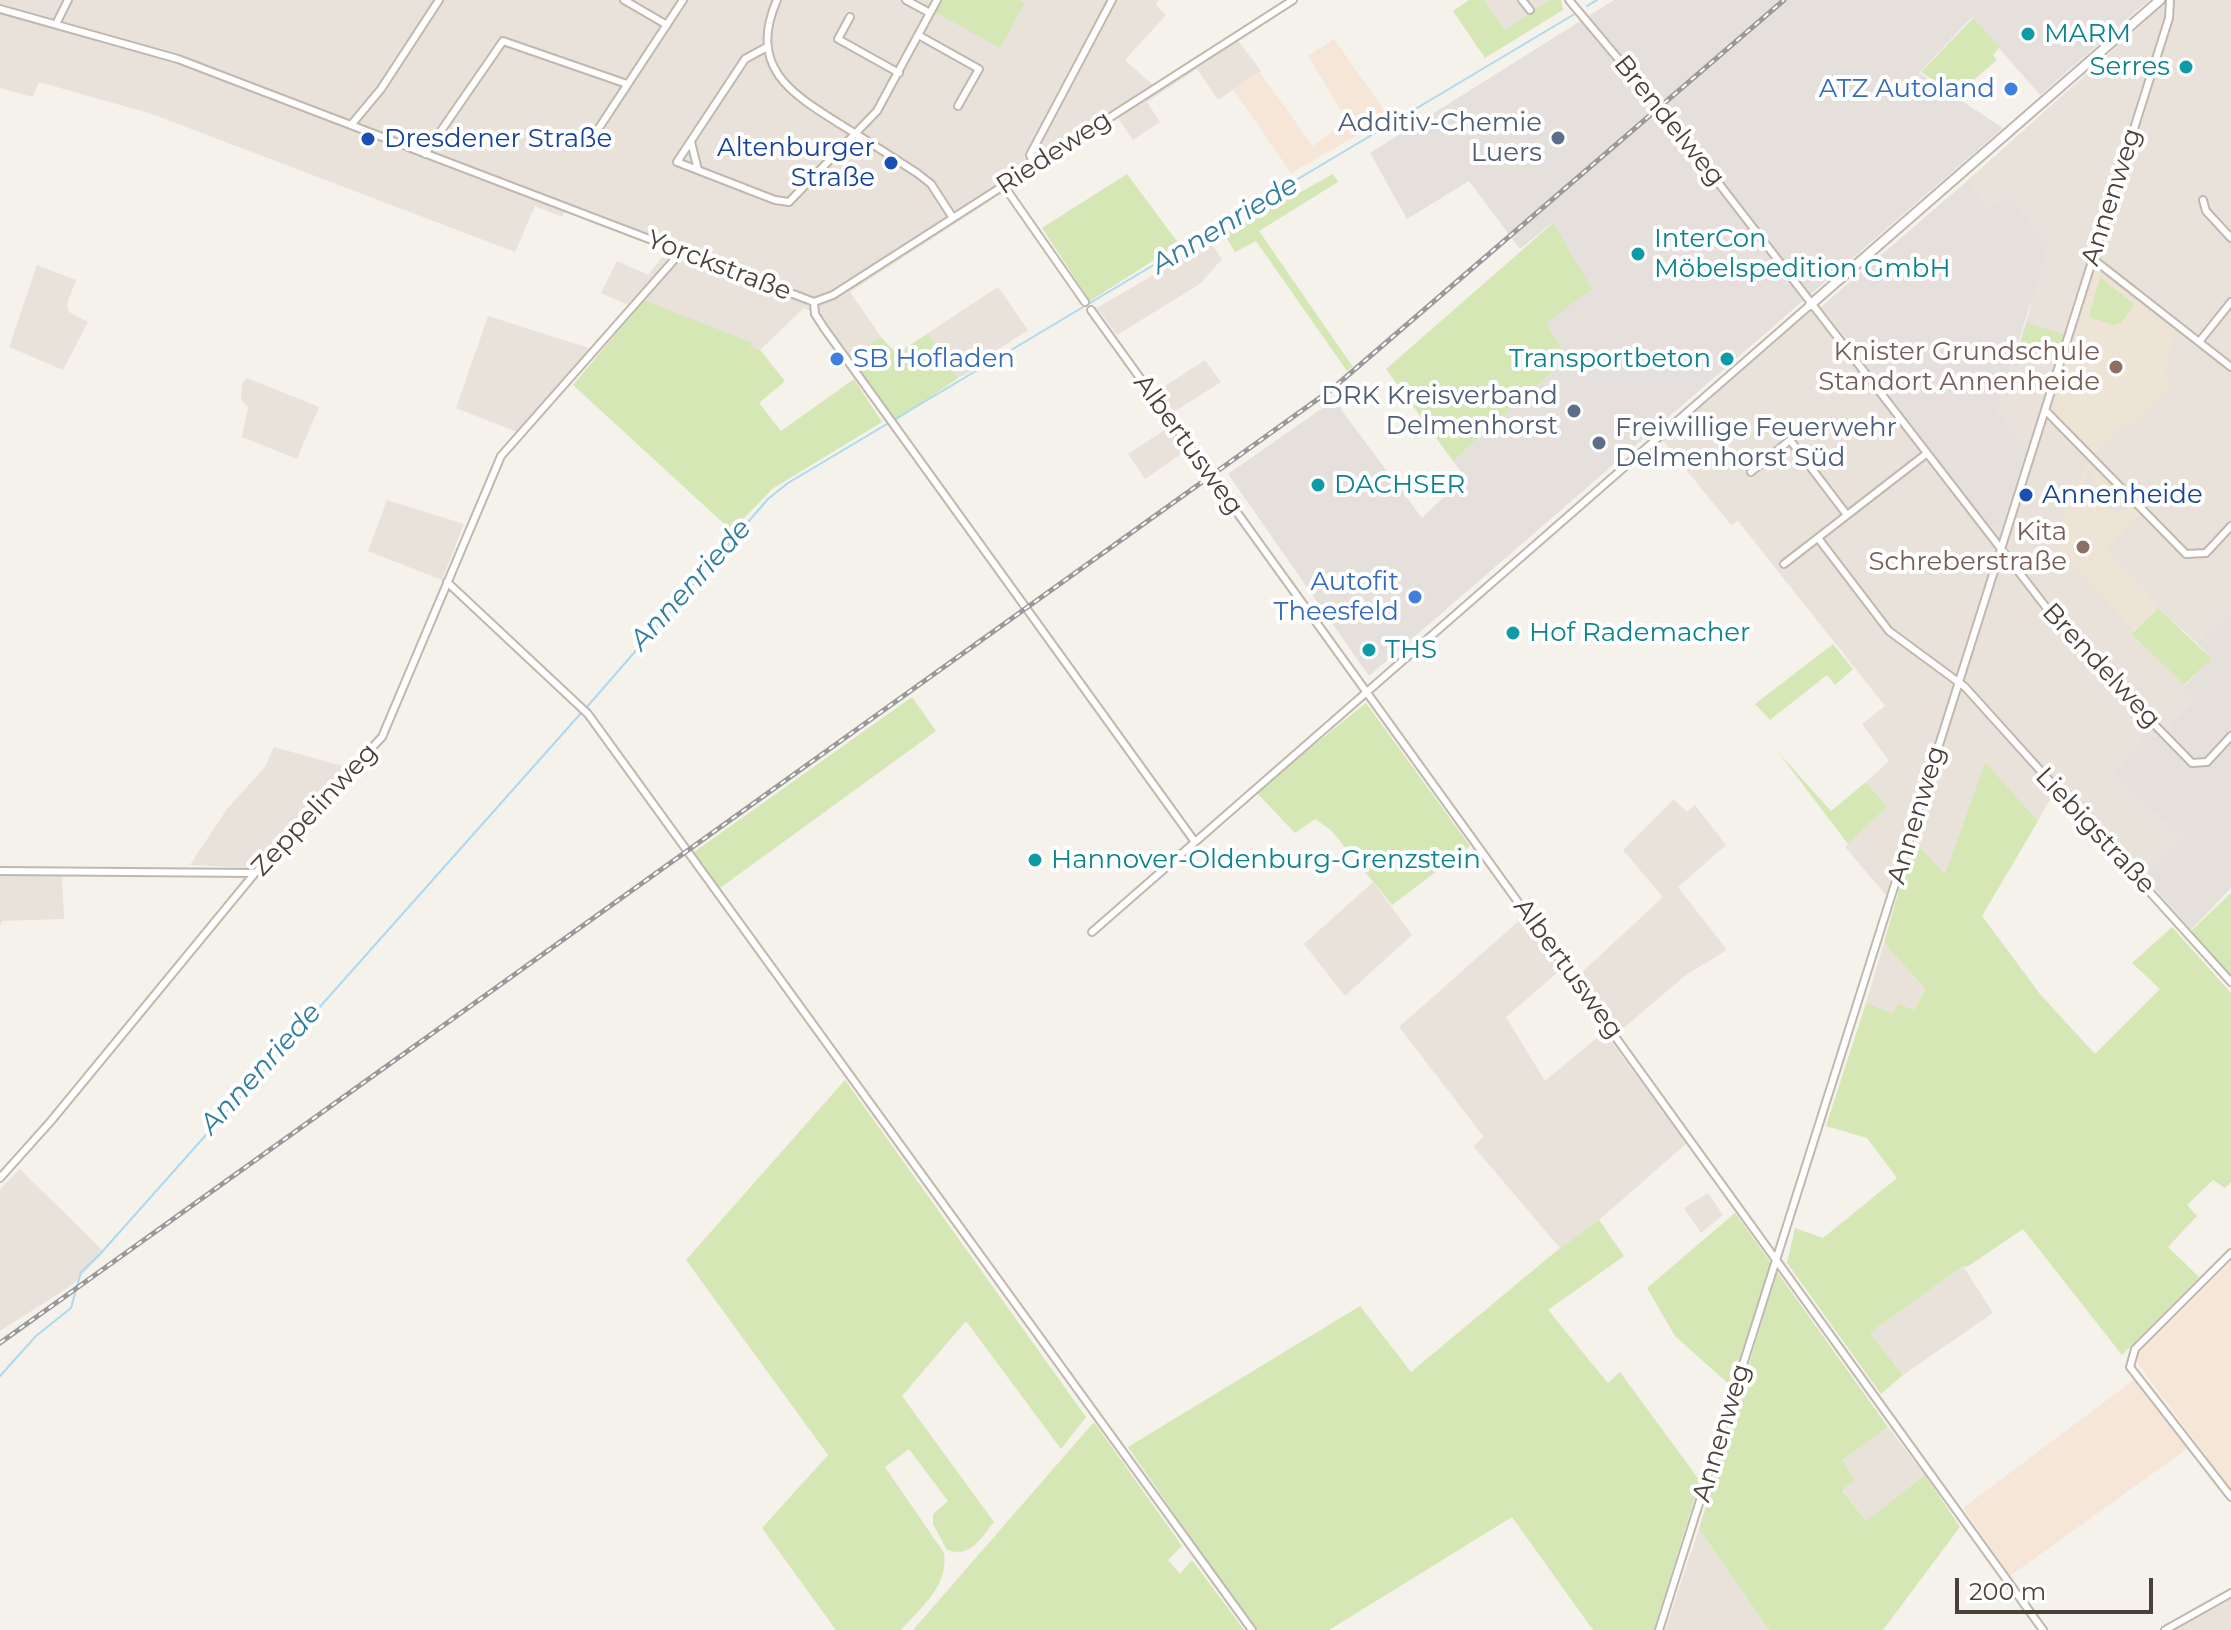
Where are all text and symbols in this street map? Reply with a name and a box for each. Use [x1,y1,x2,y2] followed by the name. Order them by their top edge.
[2044,18,2131,50] place label: MARM
[2019,25,2037,43] marker: MARM
[1607,49,1731,193] street label: Brendelweg
[2090,51,2170,83] place label: Serres
[2177,58,2195,76] marker: Serres
[1819,73,1995,105] place label: ATZ Autoland
[2002,80,2020,98] marker: ATZ Autoland
[991,104,1117,202] street label: Riedeweg
[1338,107,1542,168] place label: Additiv-Chemie Luers
[384,123,612,155] place label: Dresdener Straße
[2075,124,2149,270] street label: Annenweg
[1549,129,1567,147] marker: Additiv-Chemie Luers
[359,130,377,148] marker: Dresdener Straße
[717,132,875,194] place label: Altenburger Straße
[882,154,900,172] marker: Altenburger Straße
[1146,168,1304,282] water label: Annenriede
[1654,223,1951,284] place label: InterCon Möbelspedition GmbH
[642,224,796,308] street label: Yorckstraße
[1629,245,1647,263] marker: InterCon Möbelspedition GmbH
[1818,336,2100,398] place label: Knister Grundschule Standort Annenheide
[853,343,1015,375] place label: SB Hofladen
[1509,343,1711,375] place label: Transportbeton
[828,350,846,368] marker: SB Hofladen
[1718,350,1736,368] marker: Transportbeton
[2107,358,2125,376] marker: Knister Grundschule Standort Annenheide
[1127,369,1249,521] street label: Albertusweg
[1321,380,1558,442] place label: DRK Kreisverband Delmenhorst
[1565,402,1583,420] marker: DRK Kreisverband Delmenhorst
[1615,412,1897,474] place label: Freiwillige Feuerwehr Delmenhorst Süd
[1590,434,1608,452] marker: Freiwillige Feuerwehr Delmenhorst Süd
[1334,469,1465,501] place label: DACHSER
[1309,476,1327,494] marker: DACHSER
[2042,479,2203,511] place label: Annenheide
[2017,486,2035,504] marker: Annenheide
[623,512,759,658] water label: Annenriede
[1868,516,2067,578] place label: Kita Schreberstraße
[2074,538,2092,556] marker: Kita Schreberstraße
[1273,566,1399,628] place label: Autofit Theesfeld
[1406,588,1424,606] marker: Autofit Theesfeld
[2035,597,2167,735] street label: Brendelweg
[1529,617,1750,649] place label: Hof Rademacher
[1504,624,1522,642] marker: Hof Rademacher
[1385,634,1437,666] place label: THS
[1360,641,1378,659] marker: THS
[245,737,385,883] street label: Zeppelinweg
[1881,742,1953,888] street label: Annenweg
[2029,761,2161,901] street label: Liebigstraße
[1051,844,1481,876] place label: Hannover-Oldenburg-Grenzstein
[1026,851,1044,869] marker: Hannover-Oldenburg-Grenzstein
[1507,893,1629,1045] street label: Albertusweg
[193,996,329,1142] water label: Annenriede
[1686,1360,1758,1506] street label: Annenweg
[1959,1562,2157,1612] scale bar
[1969,1577,2046,1606] text: 200 m

